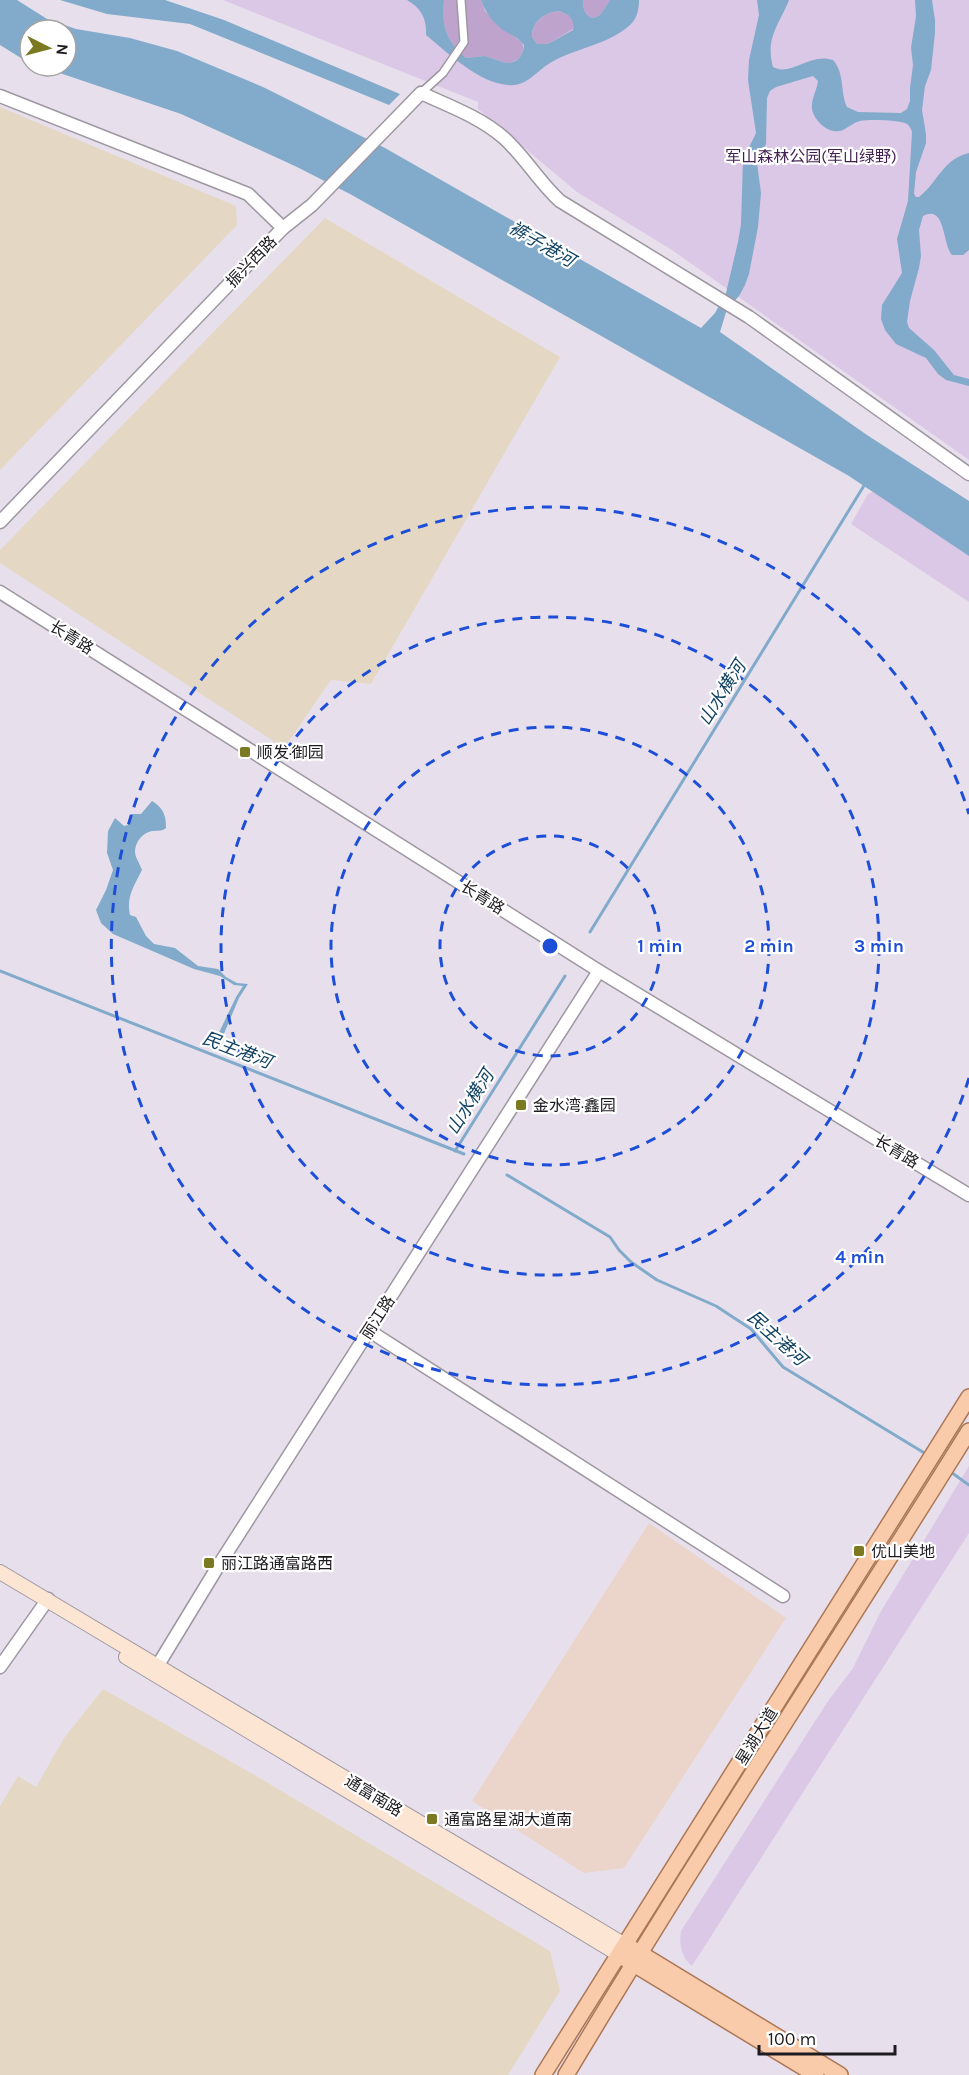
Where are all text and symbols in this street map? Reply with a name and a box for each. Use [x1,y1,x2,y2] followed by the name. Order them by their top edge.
[18,18,78,78] north arrow
[52,43,72,56] text: N
[725,147,897,166] park label: 军山森林公园(军山绿野)
[505,216,581,273] water label: 裤子港河
[222,232,280,291] street label: 振兴西路
[46,617,97,658] street label: 长青路
[694,654,752,729] water label: 山水横河
[257,743,324,762] place label: 顺发·御园
[238,745,252,759] marker: 顺发·御园
[457,877,508,918] street label: 长青路
[637,935,683,957] text: 1 min
[744,935,794,957] text: 2 min
[854,935,904,957] text: 3 min
[540,936,560,956] centre of rings
[199,1027,277,1074] water label: 民主港河
[442,1063,500,1138] water label: 山水横河
[533,1096,616,1115] place label: 金水湾·鑫园
[514,1098,528,1112] marker: 金水湾·鑫园
[871,1131,922,1172] street label: 长青路
[835,1246,885,1268] text: 4 min
[356,1292,398,1343] street label: 丽江路
[743,1306,813,1372] water label: 民主港河
[871,1542,935,1561] place label: 优山美地
[852,1544,866,1558] marker: 优山美地
[221,1554,333,1573] place label: 丽江路通富路西
[202,1556,216,1570] marker: 丽江路通富路西
[731,1704,781,1768] street label: 星湖大道
[341,1771,406,1820] street label: 通富南路
[444,1810,572,1829] place label: 通富路星湖大道南
[425,1812,439,1826] marker: 通富路星湖大道南
[759,2018,896,2056] scale bar
[768,2028,816,2050] text: 100 m

